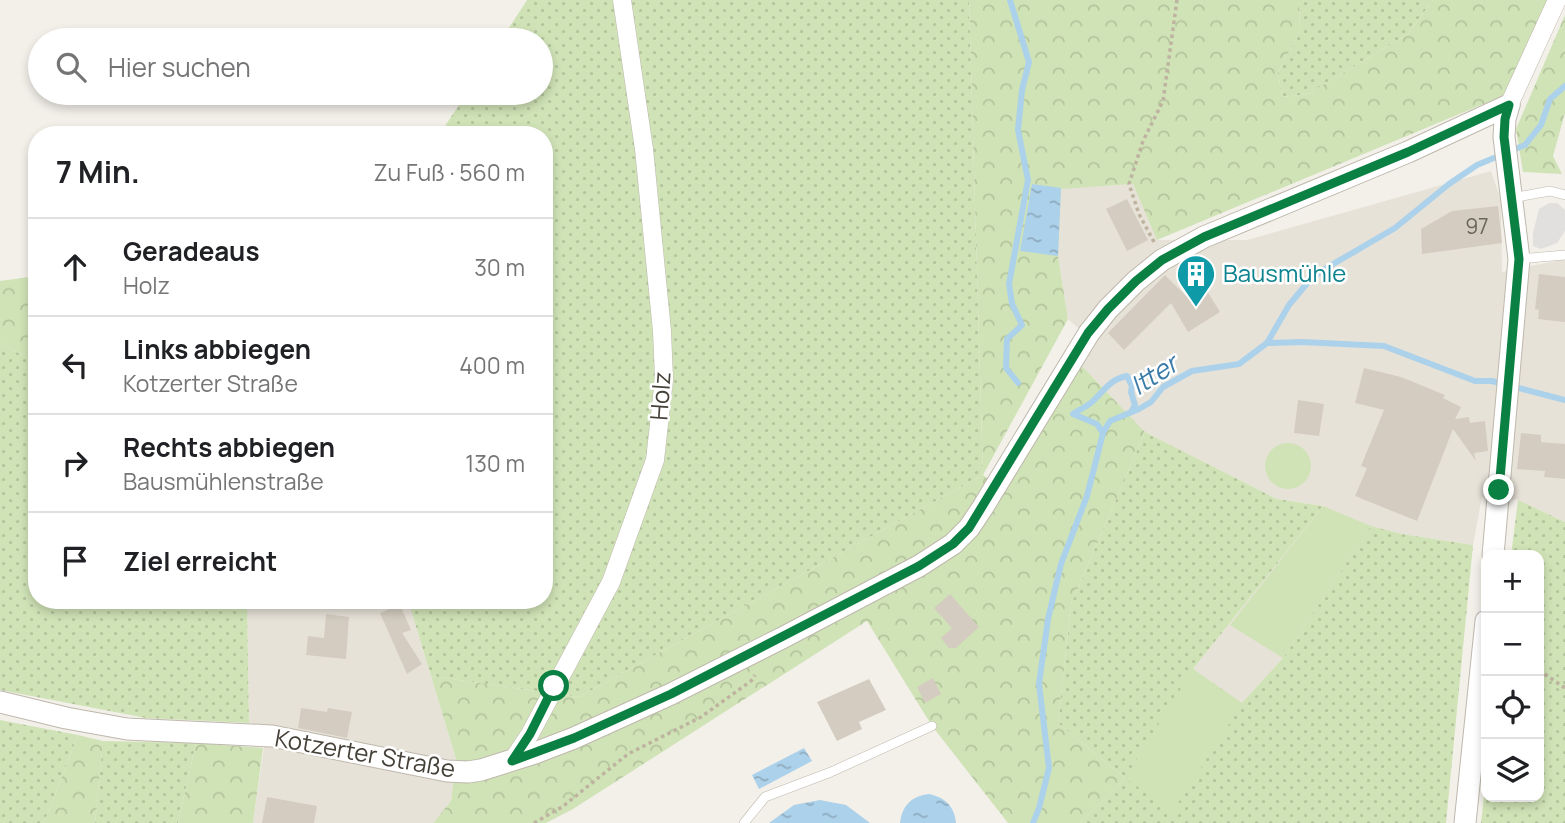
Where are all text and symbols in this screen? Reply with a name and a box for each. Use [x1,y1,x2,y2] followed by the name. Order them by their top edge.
[28,28,553,105] search box
[52,48,90,86] icon: search
[108,49,251,85] text: Hier suchen
[56,151,140,192] text: 7 Min.
[374,156,525,188] text: Zu Fuß · 560 m
[1465,212,1489,240] house number: 97
[123,233,259,269] text: Geradeaus
[56,248,94,286] icon: ahead
[474,251,525,283] text: 30 m
[1175,253,1217,308] building icon: Bausmühle
[1223,256,1346,289] place label: Bausmühle
[123,269,170,301] text: Holz
[123,331,311,367] text: Links abbiegen
[1123,343,1187,403] water label: Itter
[56,346,94,384] icon: left
[459,349,525,381] text: 400 m
[123,367,298,399] text: Kotzerter Straße
[641,370,678,421] street label: Holz
[123,429,335,465] text: Rechts abbiegen
[56,444,94,482] icon: right
[465,447,525,479] text: 130 m
[123,465,324,497] text: Bausmühlenstraße
[1483,474,1514,505] route end
[56,542,94,580] icon: arrive
[123,543,277,579] text: Ziel erreicht
[1481,550,1544,802] map controls
[1481,550,1544,613] button: +
[1481,613,1544,676] button: −
[538,670,569,701] route start
[1481,676,1544,739] button: locate
[273,720,458,785] street label: Kotzerter Straße
[1481,739,1544,802] button: layers

